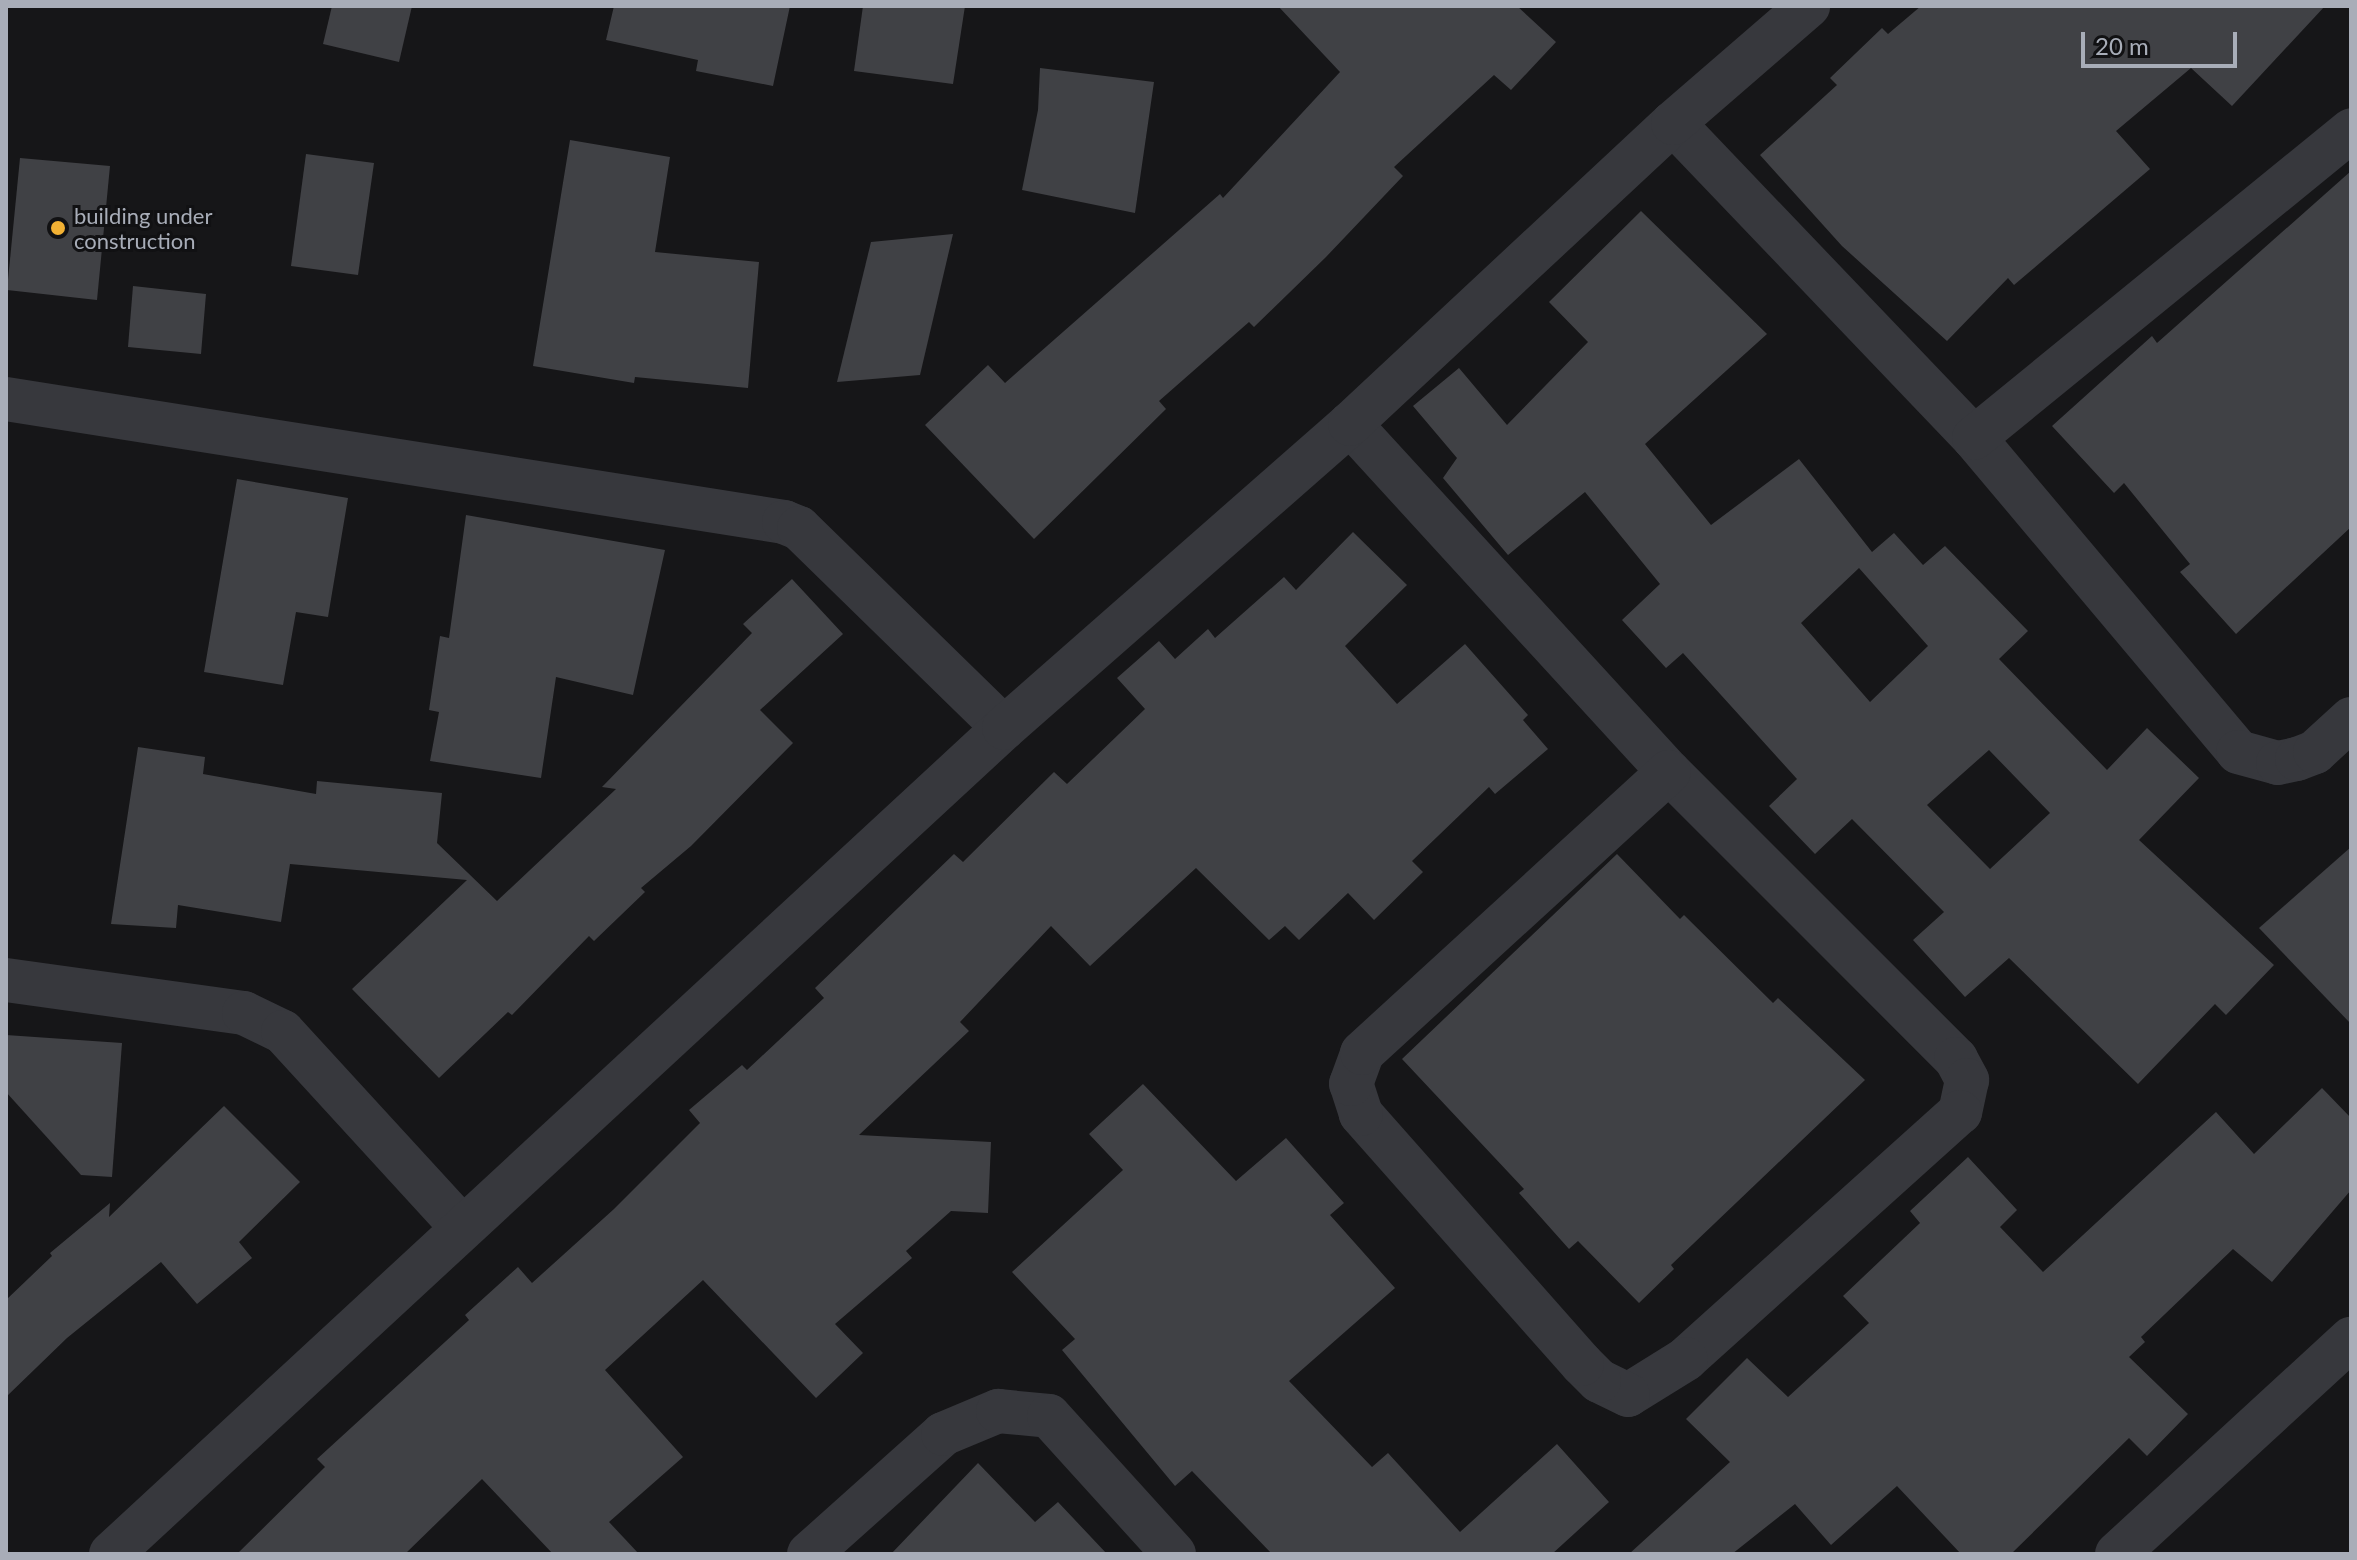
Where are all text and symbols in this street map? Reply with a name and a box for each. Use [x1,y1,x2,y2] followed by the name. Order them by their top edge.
[2085,16,2241,66] scale bar
[2095,31,2149,60] text: 20 m
[74,202,212,254] place label: building under construction
[49,219,67,237] marker: building under construction

